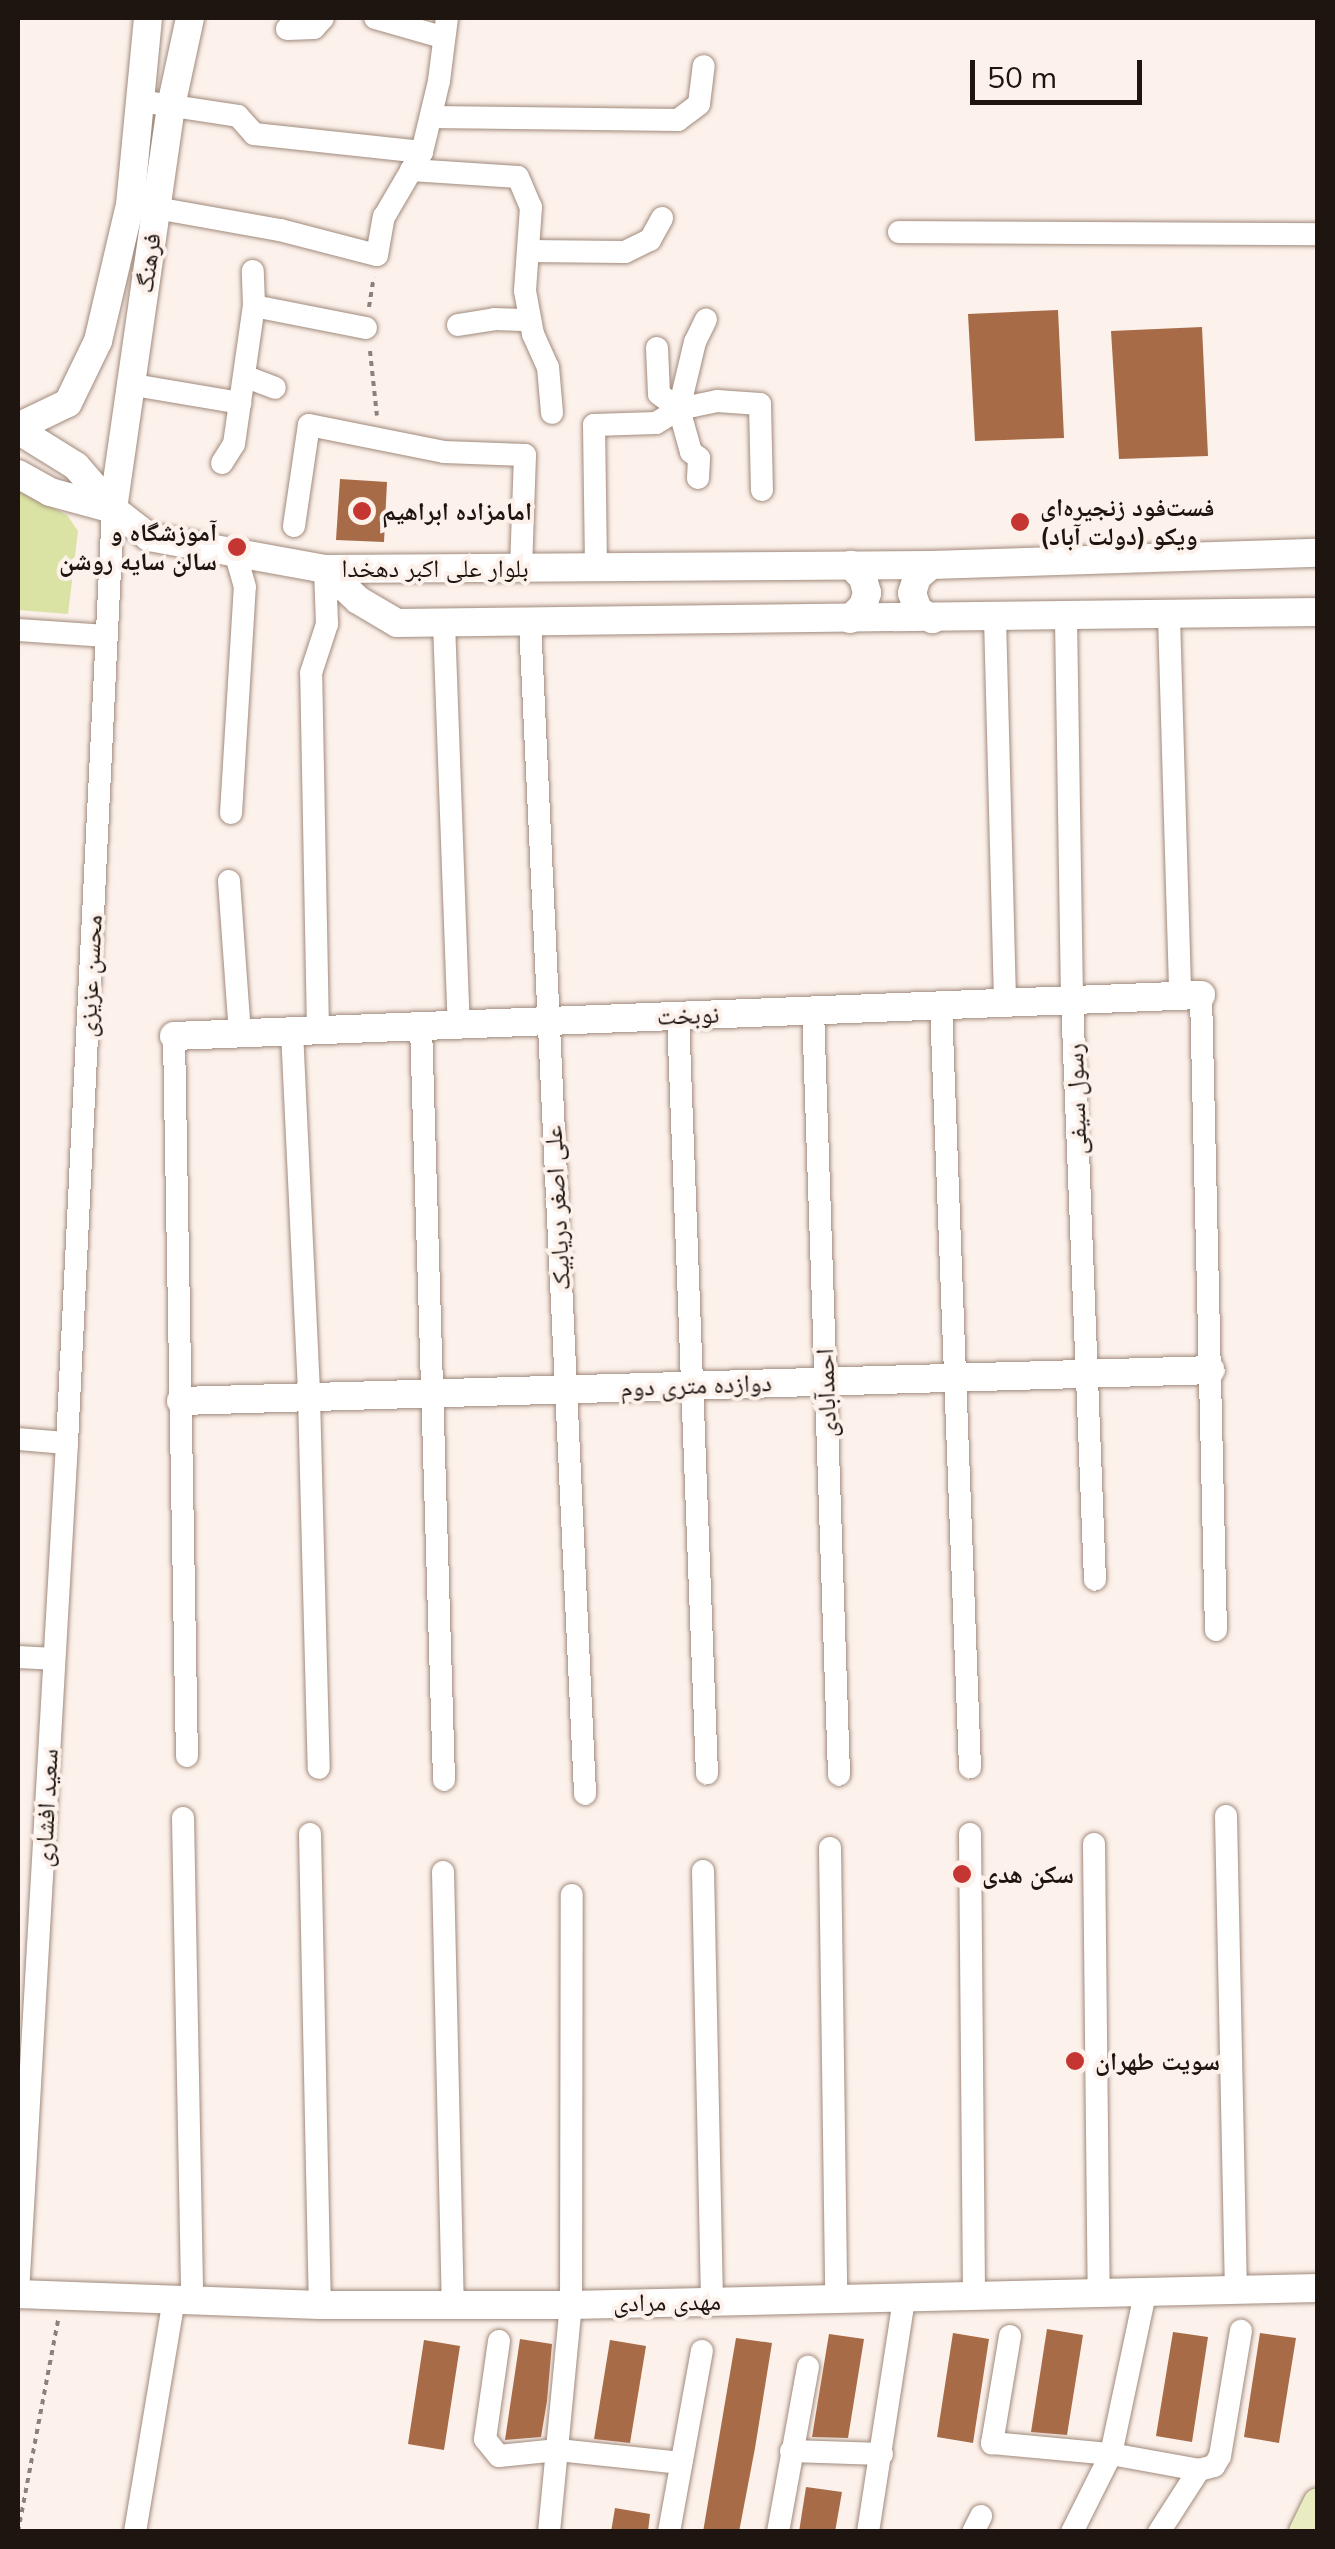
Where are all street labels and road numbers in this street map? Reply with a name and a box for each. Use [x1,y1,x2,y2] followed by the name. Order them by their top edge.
[129,231,167,295] street label: فرهنگ
[341,553,529,583] street label: بلوار علی اکبر دهخدا
[72,914,108,1038] street label: محسن عزیزی
[656,999,720,1031] street label: نوبخت
[1059,1043,1093,1155] street label: رسول سیفی
[538,1125,576,1291] street label: علی اصغر دریابیک
[809,1348,843,1438] street label: احمدآبادی
[620,1367,772,1403] street label: دوازده متری دوم
[28,1748,64,1868] street label: سعید افشاری
[613,2286,721,2318] street label: مهدی مرادی

